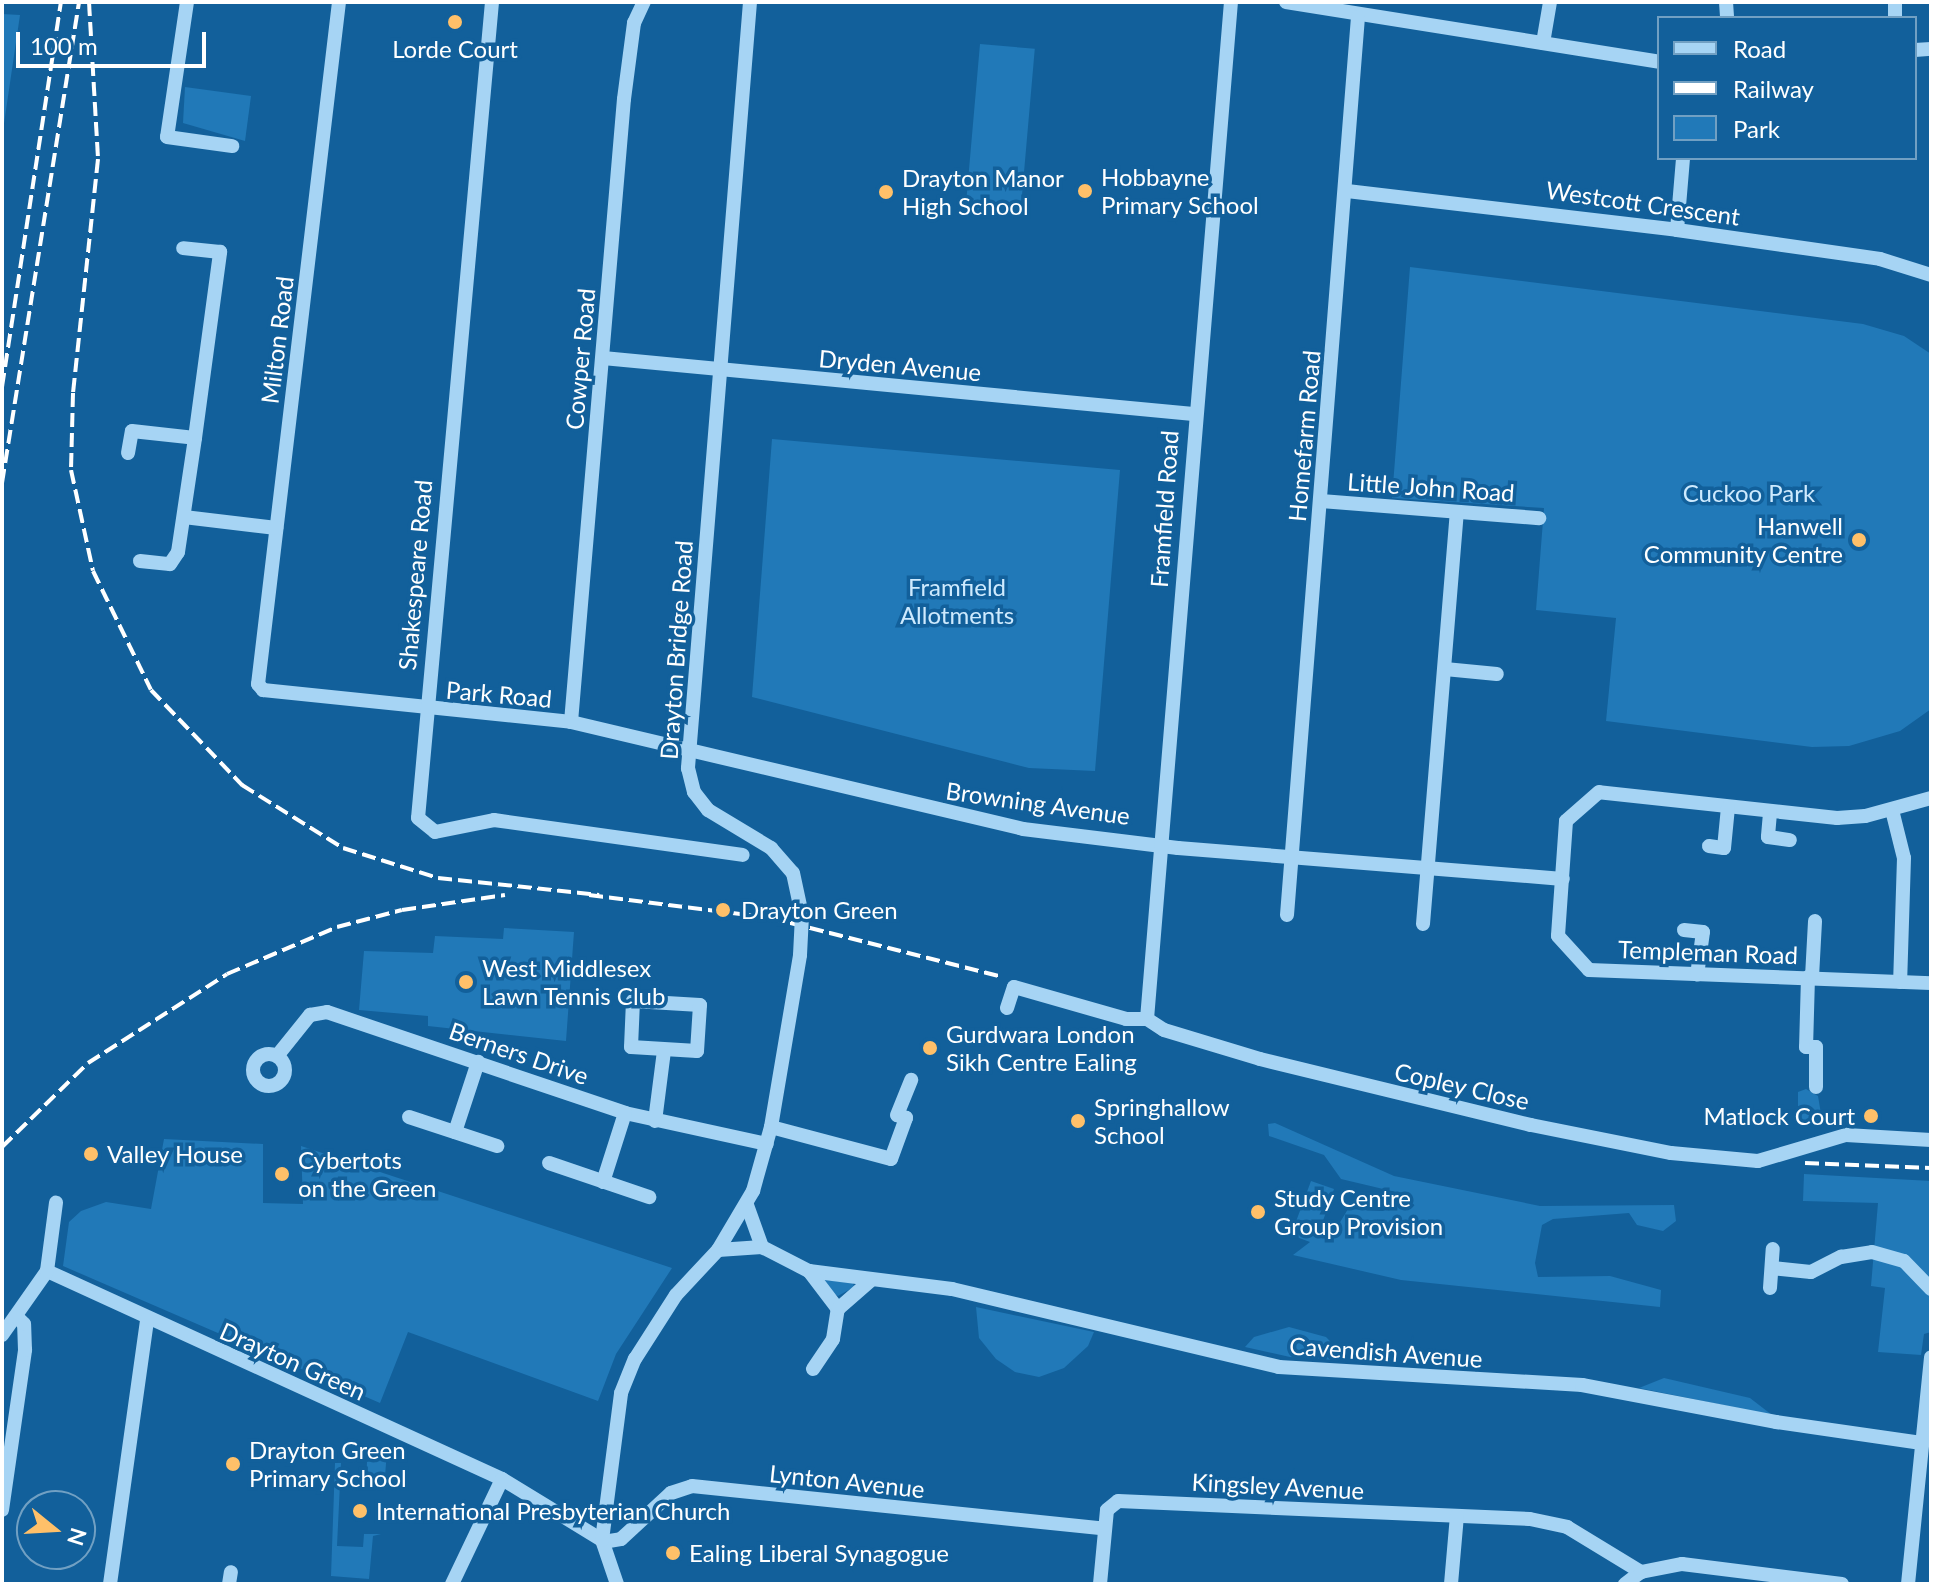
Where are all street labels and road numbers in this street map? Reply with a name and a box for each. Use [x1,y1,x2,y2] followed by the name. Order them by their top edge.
[1544,175,1742,231] street label: Westcott Crescent
[255,274,299,406] street label: Milton Road
[559,287,601,431] street label: Cowper Road
[817,344,983,386] street label: Dryden Avenue
[1282,349,1326,523] street label: Homefarm Road
[1144,429,1184,589] street label: Framfield Road
[1346,467,1516,507] street label: Little John Road
[392,479,438,671] street label: Shakespeare Road
[654,539,698,761] street label: Drayton Bridge Road
[445,675,553,713] street label: Park Road
[944,776,1132,830] street label: Browning Avenue
[1618,934,1798,970] street label: Templeman Road
[446,1016,592,1090] street label: Berners Drive
[1392,1056,1532,1116] street label: Copley Close
[216,1316,370,1406] street label: Drayton Green
[1288,1331,1484,1373] street label: Cavendish Avenue
[768,1458,926,1504] street label: Lynton Avenue
[1190,1467,1366,1505] street label: Kingsley Avenue

